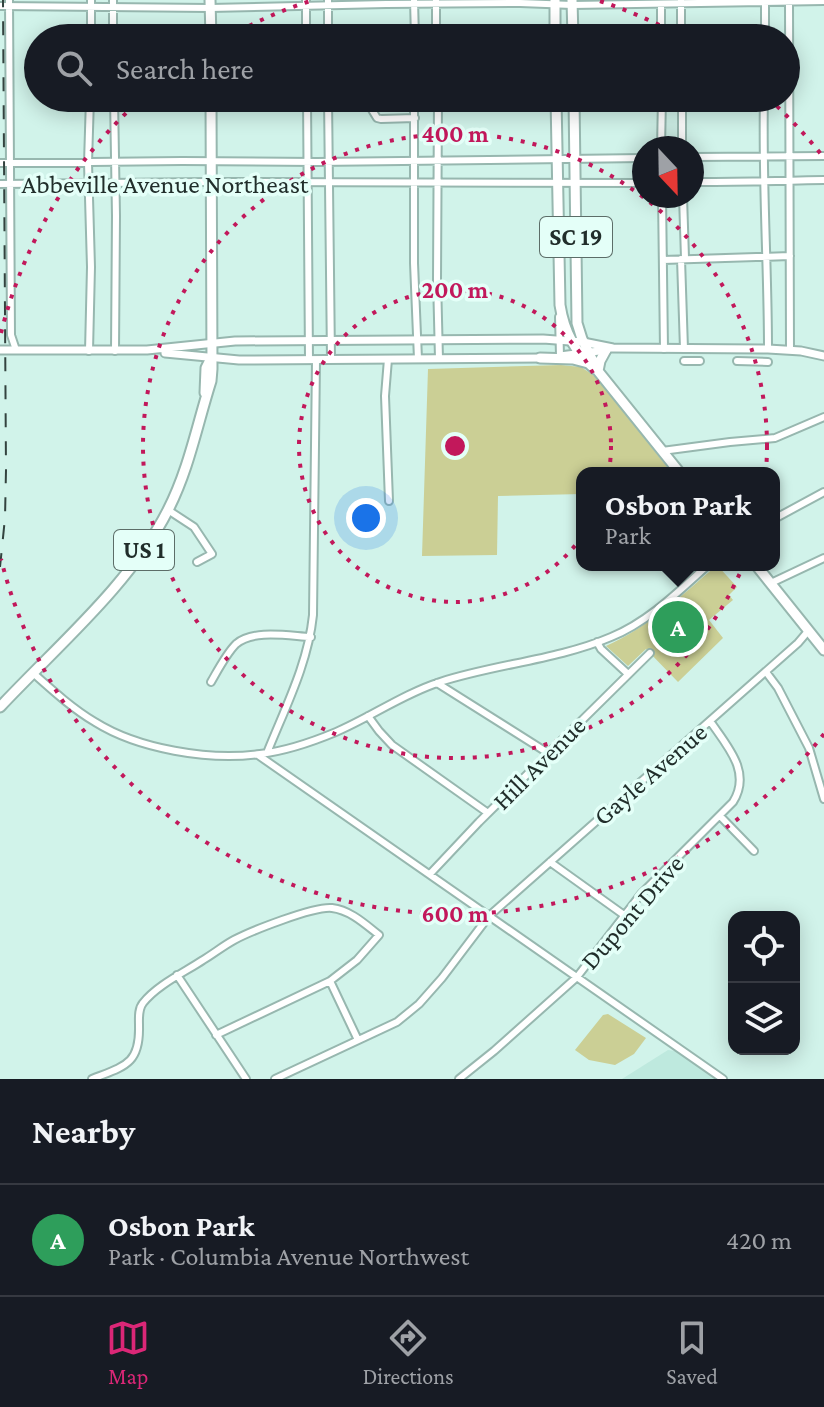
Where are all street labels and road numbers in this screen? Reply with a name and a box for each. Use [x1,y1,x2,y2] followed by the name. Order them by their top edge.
[22,170,309,199] street label: Abbeville Avenue Northeast
[540,217,612,257] road number: SC 19
[114,530,174,570] road number: US 1
[487,711,592,816] street label: Hill Avenue
[588,717,713,831] street label: Gayle Avenue
[575,849,690,975] street label: Dupont Drive

